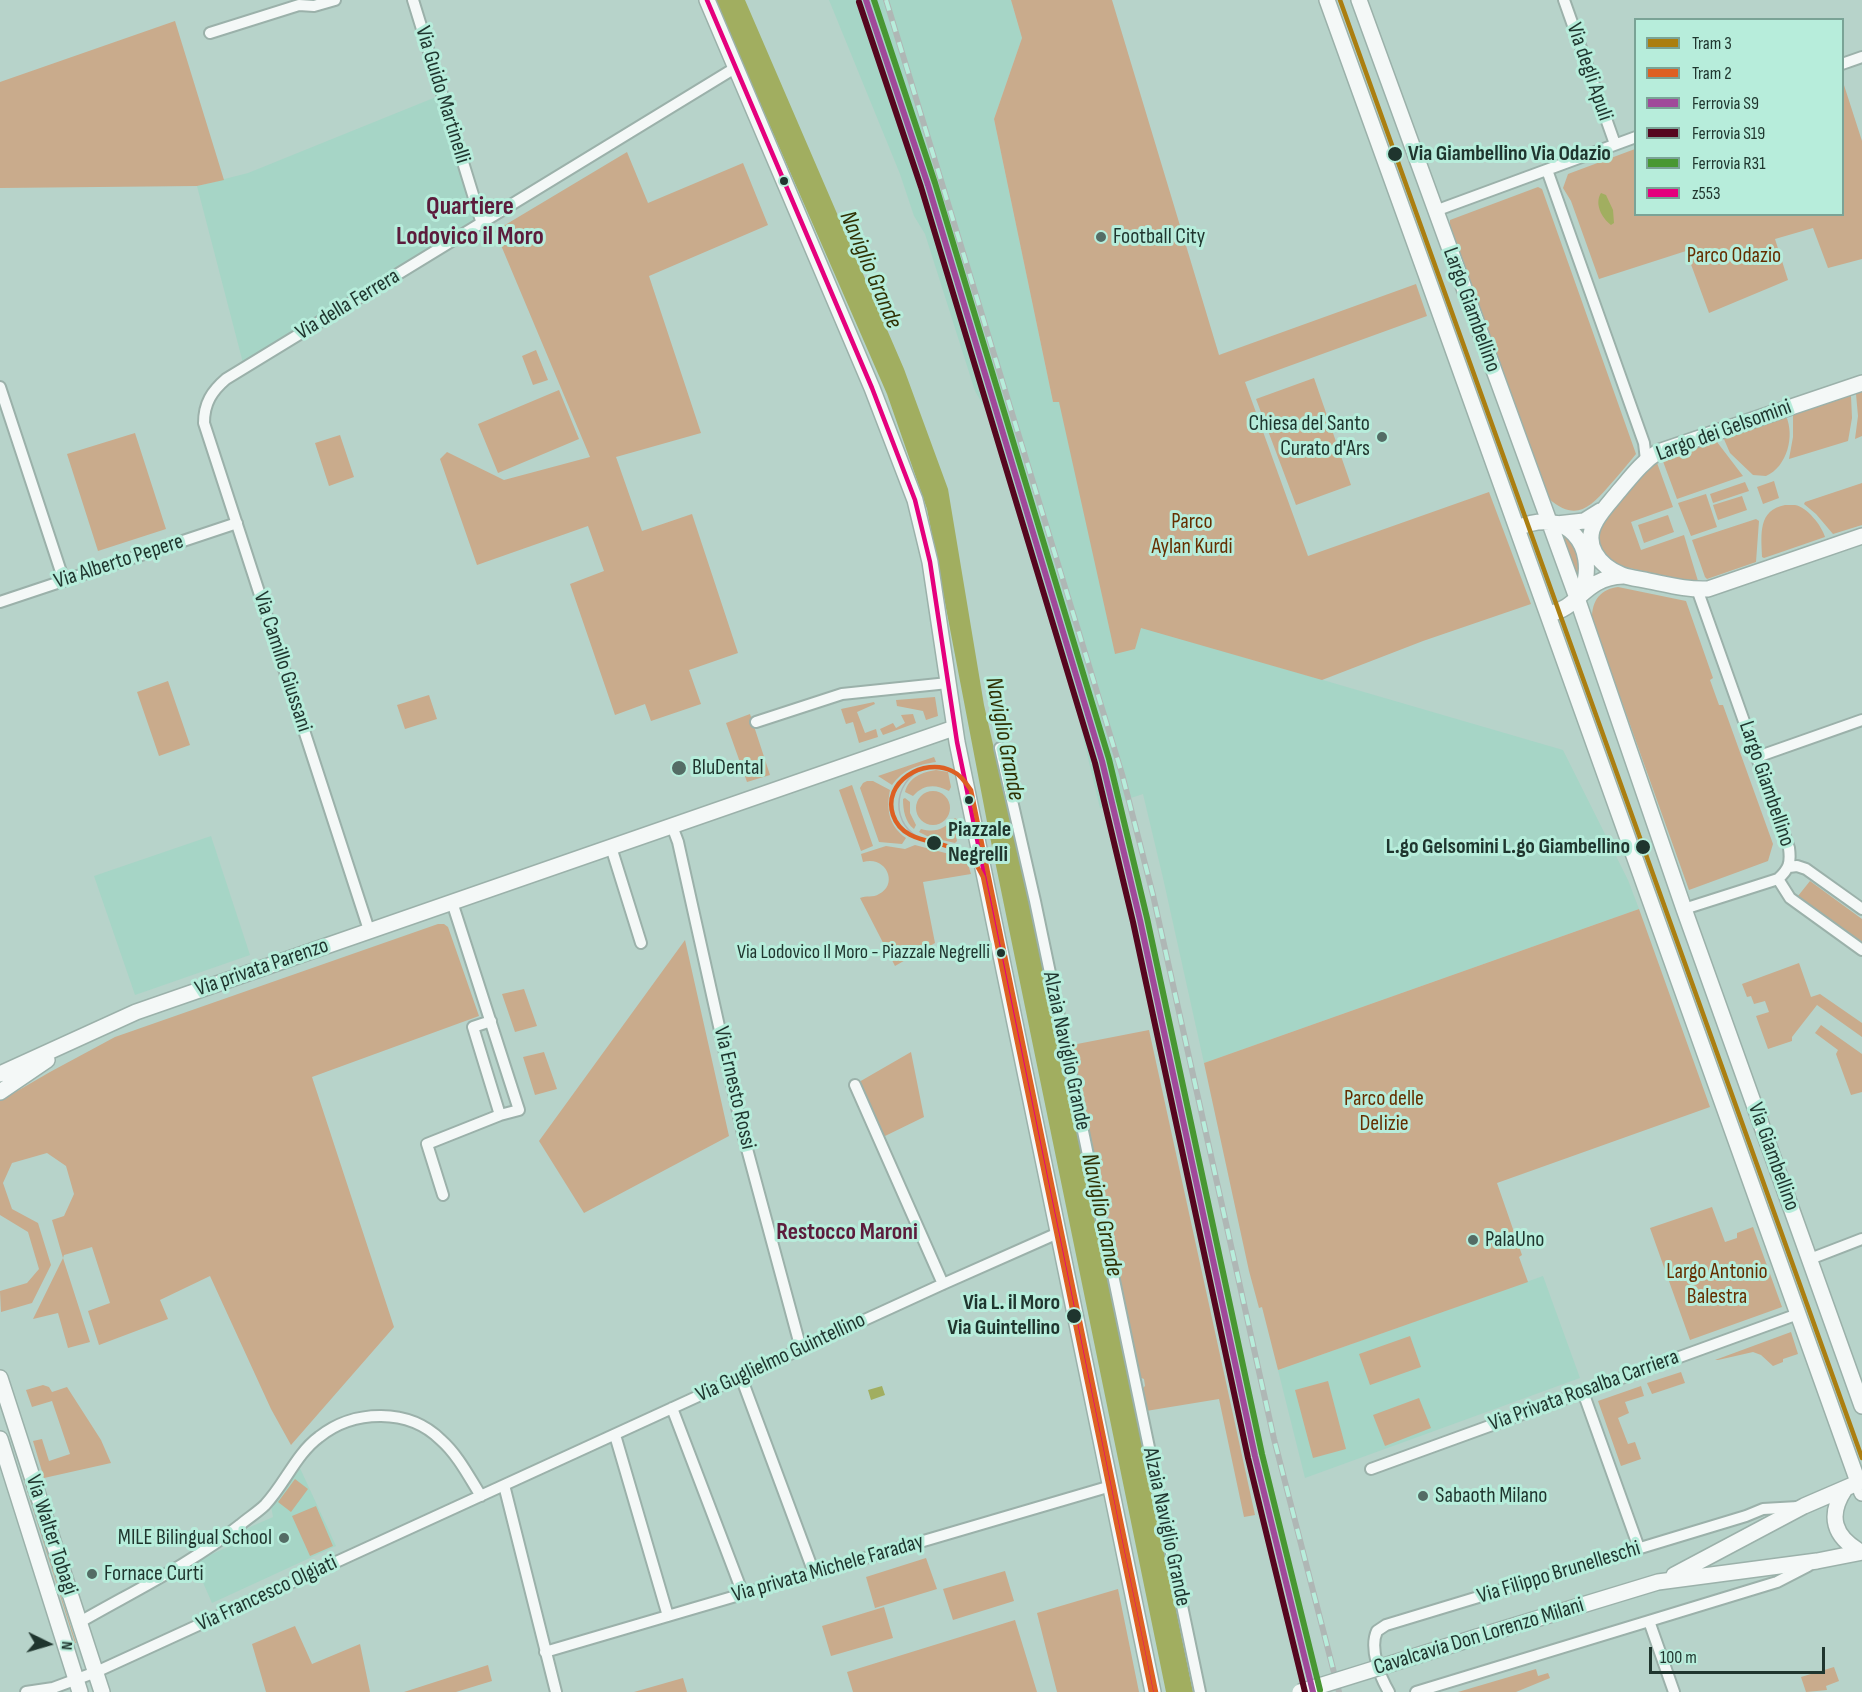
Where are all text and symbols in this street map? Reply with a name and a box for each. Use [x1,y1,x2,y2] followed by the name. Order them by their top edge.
[1634,18,1844,216] legend
[1560,20,1618,124] street label: Via degli Apuli
[409,23,475,167] street label: Via Guido Martinelli
[1692,33,1732,54] text: Tram 3
[1692,63,1732,84] text: Tram 2
[1692,93,1759,114] text: Ferrovia S9
[1692,123,1765,144] text: Ferrovia S19
[1408,141,1611,167] place label: Via Giambellino Via Odazio
[1386,145,1404,163] marker: Via Giambellino Via Odazio
[1692,153,1765,174] text: Ferrovia R31
[778,175,790,187] unlabelled marker
[1692,183,1720,204] text: z553
[396,191,544,252] district label: Quartiere Lodovico il Moro
[832,207,908,333] water label: Naviglio Grande
[1113,224,1205,250] place label: Football City
[1094,230,1108,244] marker: Football City
[1687,243,1781,269] park label: Parco Odazio
[1436,244,1506,376] street label: Largo Giambellino
[291,264,405,346] street label: Via della Ferrera
[1653,394,1795,468] street label: Largo dei Gelsomini
[1248,411,1370,463] place label: Chiesa del Santo Curato d'Ars
[1375,430,1389,444] marker: Chiesa del Santo Curato d'Ars
[1151,509,1233,560] park label: Parco Aylan Kurdi
[51,529,187,595] street label: Via Alberto Pepere
[247,589,317,735] street label: Via Camillo Giussani
[978,675,1030,803] water label: Naviglio Grande
[1732,718,1800,850] street label: Largo Giambellino
[692,755,763,781] place label: BluDental
[670,759,688,777] marker: BluDental
[963,794,975,806] unlabelled marker
[948,817,1011,868] place label: Piazzale Negrelli
[925,834,943,852] marker: Piazzale Negrelli
[1386,834,1630,860] place label: L.go Gelsomini L.go Giambellino
[1634,838,1652,856] marker: L.go Gelsomini L.go Giambellino
[192,933,332,1003] street label: Via privata Parenzo
[737,941,990,965] place label: Via Lodovico Il Moro - Piazzale Negrelli
[995,947,1007,959] marker: Via Lodovico Il Moro - Piazzale Negrelli
[1036,969,1096,1133] street label: Alzaia Naviglio Grande
[707,1024,761,1152] street label: Via Ernesto Rossi
[1344,1086,1424,1138] park label: Parco delle Delizie
[1741,1099,1805,1215] street label: Via Giambellino
[1074,1151,1128,1279] water label: Naviglio Grande
[776,1219,918,1247] district label: Restocco Maroni
[1485,1227,1544,1253] place label: PalaUno
[1466,1233,1480,1247] marker: PalaUno
[1666,1259,1768,1310] park label: Largo Antonio Balestra
[947,1290,1060,1342] place label: Via L. il Moro Via Guintellino
[692,1307,870,1409] street label: Via Guglielmo Guintellino
[1065,1307,1083,1325] marker: Via L. il Moro Via Guintellino
[1485,1344,1683,1438] street label: Via Privata Rosalba Carriera
[1136,1445,1196,1609] street label: Alzaia Naviglio Grande
[19,1472,83,1598] street label: Via Walter Tobagi
[1435,1483,1547,1509] place label: Sabaoth Milano
[1416,1489,1430,1503] marker: Sabaoth Milano
[118,1525,272,1551] place label: MILE Bilingual School
[729,1529,927,1609] street label: Via privata Michele Faraday
[277,1531,291,1545] marker: MILE Bilingual School
[1474,1536,1644,1610] street label: Via Filippo Brunelleschi
[193,1550,341,1638] street label: Via Francesco Olgiati
[104,1561,204,1587] place label: Fornace Curti
[85,1567,99,1581] marker: Fornace Curti
[1371,1592,1587,1682] street label: Cavalcavia Don Lorenzo Milani
[18,1614,78,1674] north arrow
[1652,1635,1828,1673] scale bar
[57,1641,76,1651] text: N
[1660,1647,1697,1668] text: 100 m

